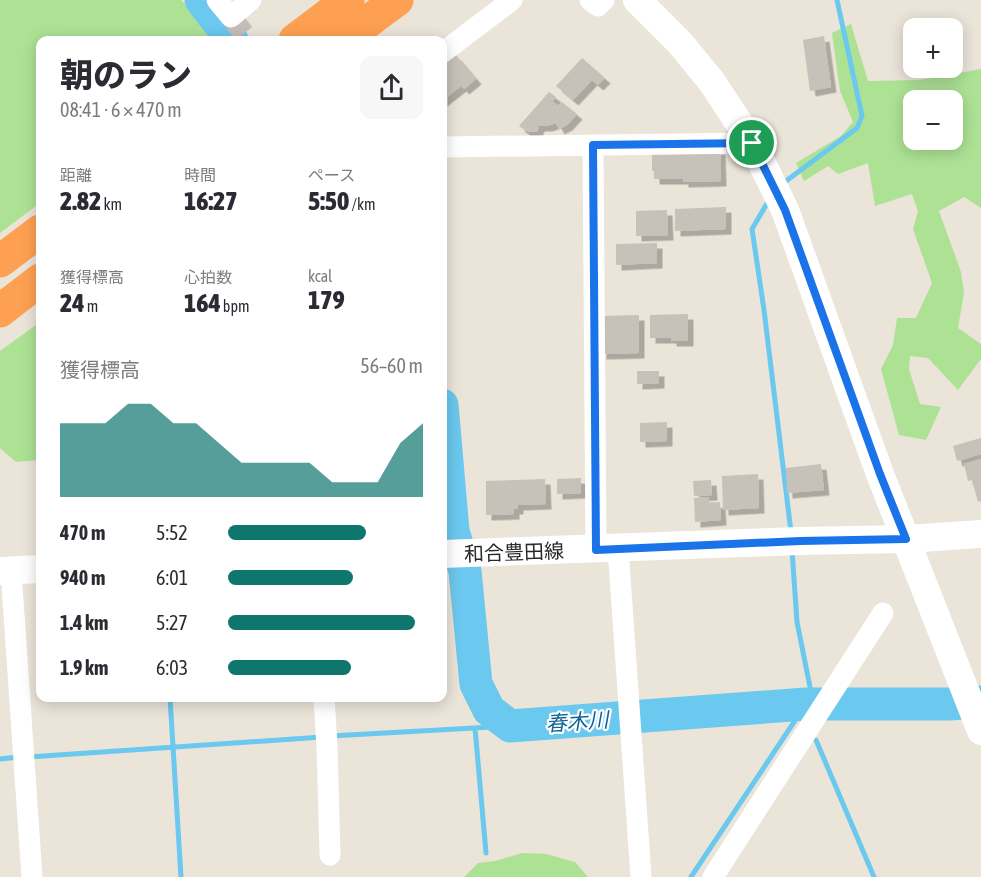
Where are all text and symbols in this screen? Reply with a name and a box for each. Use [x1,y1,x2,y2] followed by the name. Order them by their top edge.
[903,18,963,150] map controls
[903,18,963,78] button: +
[60,56,192,94] text: 朝のラン
[360,56,423,119] button: share
[903,90,963,150] button: −
[60,98,182,121] text: 08:41 · 6 × 470 m
[726,117,777,168] pin
[735,126,768,159] icon: arrive
[60,166,92,184] text: 距離
[184,166,216,184] text: 時間
[308,166,355,184] text: ペース
[60,186,101,216] text: 2.82
[184,186,238,216] text: 16:27
[308,186,349,216] text: 5:50
[101,195,122,213] text: km
[349,195,375,213] text: /km
[308,267,332,285] text: kcal
[60,268,124,286] text: 獲得標高
[184,268,232,286] text: 心拍数
[308,285,345,315] text: 179
[60,288,84,318] text: 24
[184,288,221,318] text: 164
[84,297,98,315] text: m
[221,297,250,315] text: bpm
[360,354,423,377] text: 56–60 m
[60,358,140,381] text: 獲得標高
[60,521,105,544] text: 470 m
[156,521,188,544] text: 5:52
[464,539,564,565] street label: 和合豊田線
[60,566,105,589] text: 940 m
[156,566,188,589] text: 6:01
[60,611,108,634] text: 1.4 km
[156,611,188,634] text: 5:27
[60,656,108,679] text: 1.9 km
[156,656,188,679] text: 6:03
[545,707,611,735] water label: 春木川

